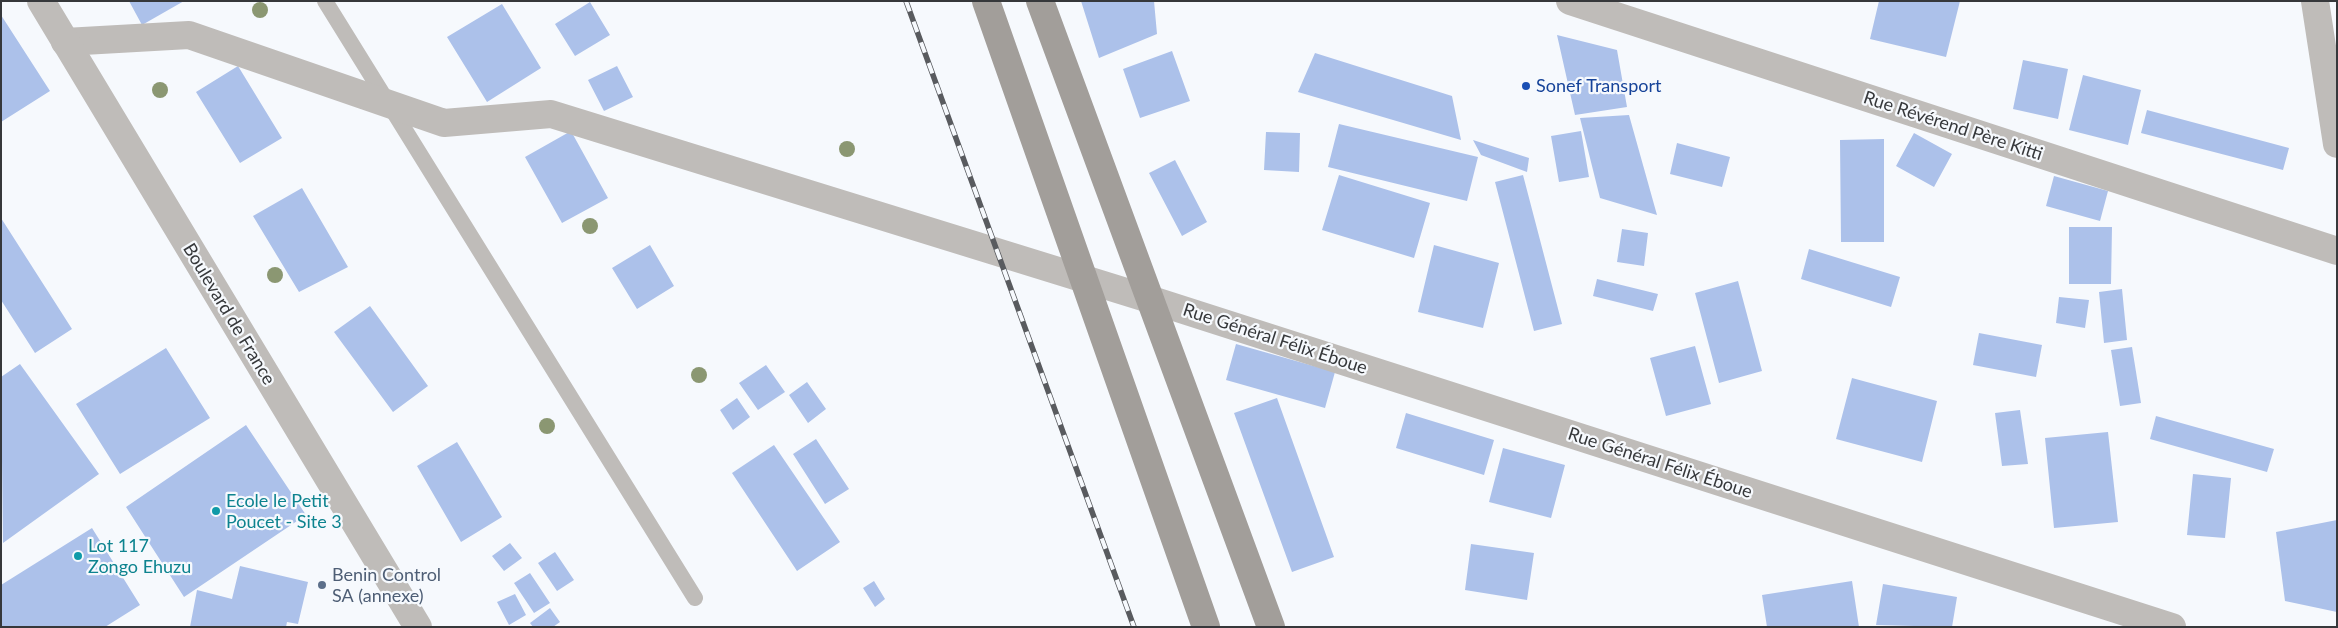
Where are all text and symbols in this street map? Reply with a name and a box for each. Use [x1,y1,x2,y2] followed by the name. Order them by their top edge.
[1536,75,1661,97] place label: Sonef Transport
[1520,80,1532,92] marker: Sonef Transport
[1861,87,2045,165] street label: Rue Révérend Père Kitti
[178,239,280,389] street label: Boulevard de France
[1180,299,1370,379] street label: Rue Général Félix Éboue
[1565,423,1755,503] street label: Rue Général Félix Éboue
[226,490,342,532] place label: Ecole le Petit Poucet - Site 3
[210,505,222,517] marker: Ecole le Petit Poucet - Site 3
[88,535,191,578] place label: Lot 117 Zongo Ehuzu
[72,550,84,562] marker: Lot 117 Zongo Ehuzu
[332,564,441,606] place label: Benin Control SA (annexe)
[316,579,328,591] marker: Benin Control SA (annexe)

